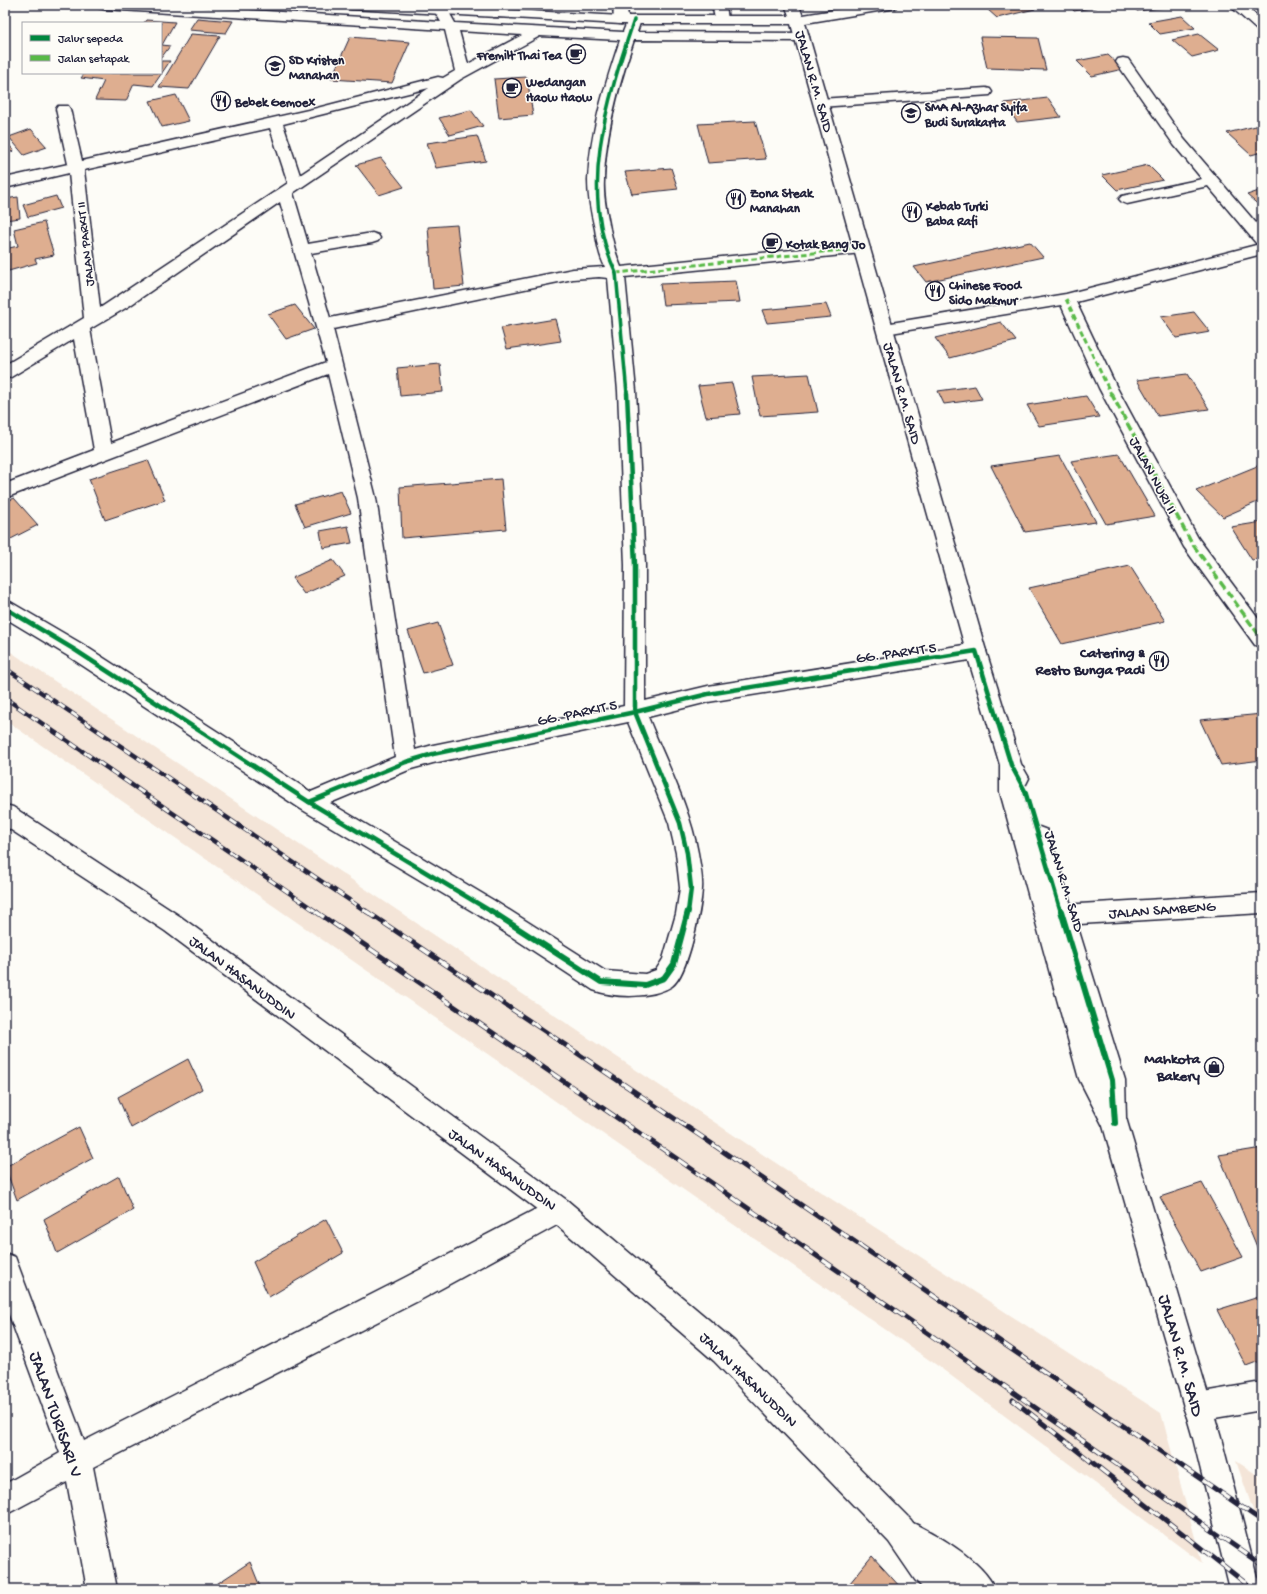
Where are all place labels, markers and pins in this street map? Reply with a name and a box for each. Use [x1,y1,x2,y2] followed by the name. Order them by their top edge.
[565,43,587,65] cafe icon: Fremilt Thai Tea
[476,49,563,64] place label: Fremilt Thai Tea
[289,54,345,84] place label: SD Kristen Manahan
[264,55,286,77] school or university icon: SD Kristen Manahan
[525,76,593,106] place label: Wedangan Haow Haow
[501,77,523,99] cafe icon: Wedangan Haow Haow
[210,90,232,112] restaurant icon: Bebek Gemoex
[234,96,315,111] place label: Bebek Gemoex
[924,100,1028,131] place label: SMA Al-Azhar Syifa Budi Surakarta
[900,102,922,124] school or university icon: SMA Al-Azhar Syifa Budi Surakarta
[750,187,815,217] place label: Zona Steak Manahan
[725,188,747,210] restaurant icon: Zona Steak Manahan
[925,200,988,230] place label: Kebab Turki Baba Rafi
[901,201,923,223] restaurant icon: Kebab Turki Baba Rafi
[761,232,783,254] cafe icon: Kotak Bang Jo
[785,238,866,253] place label: Kotak Bang Jo
[948,279,1022,309] place label: Chinese Food Sido Makmur
[924,280,946,302] restaurant icon: Chinese Food Sido Makmur
[1035,645,1146,680] place label: Catering & Resto Bunga Padi
[1148,650,1170,672] restaurant icon: Catering & Resto Bunga Padi
[1144,1051,1201,1086] place label: Mahkota Bakery
[1203,1056,1225,1078] shop icon: Mahkota Bakery

